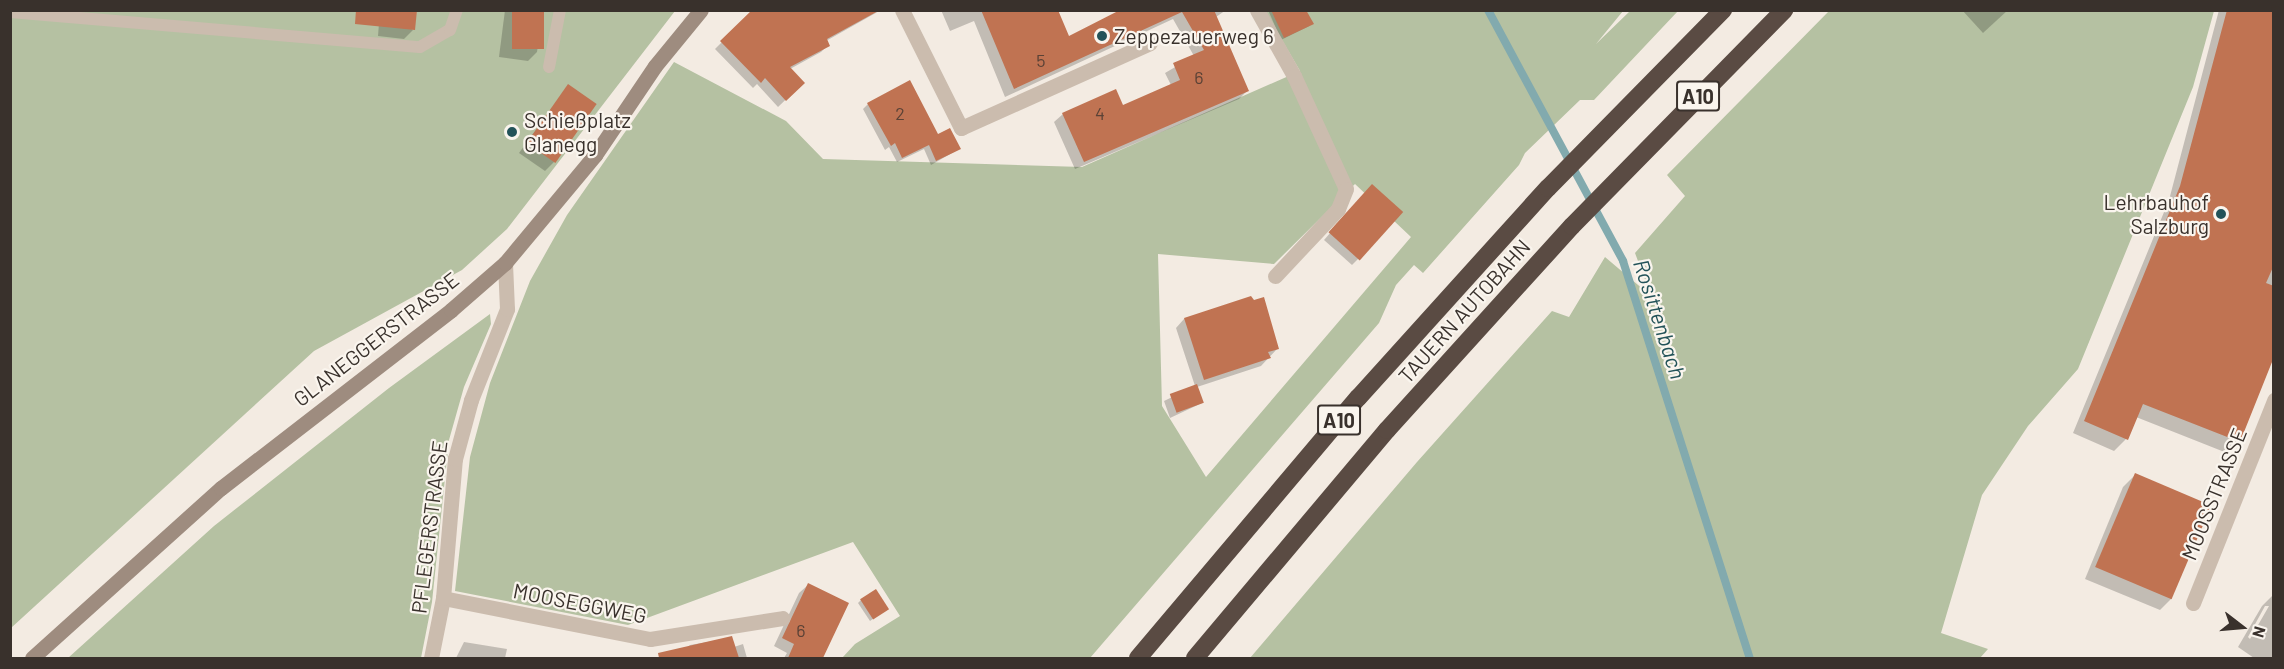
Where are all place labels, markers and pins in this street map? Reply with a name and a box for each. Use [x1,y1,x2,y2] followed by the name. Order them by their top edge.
[1114,23,1274,49] place label: Zeppezauerweg 6
[1095,29,1109,43] marker: Zeppezauerweg 6
[524,107,631,157] place label: Schießplatz Glanegg
[505,125,519,139] marker: Schießplatz Glanegg
[2103,189,2209,239] place label: Lehrbauhof Salzburg
[2214,207,2228,221] marker: Lehrbauhof Salzburg

